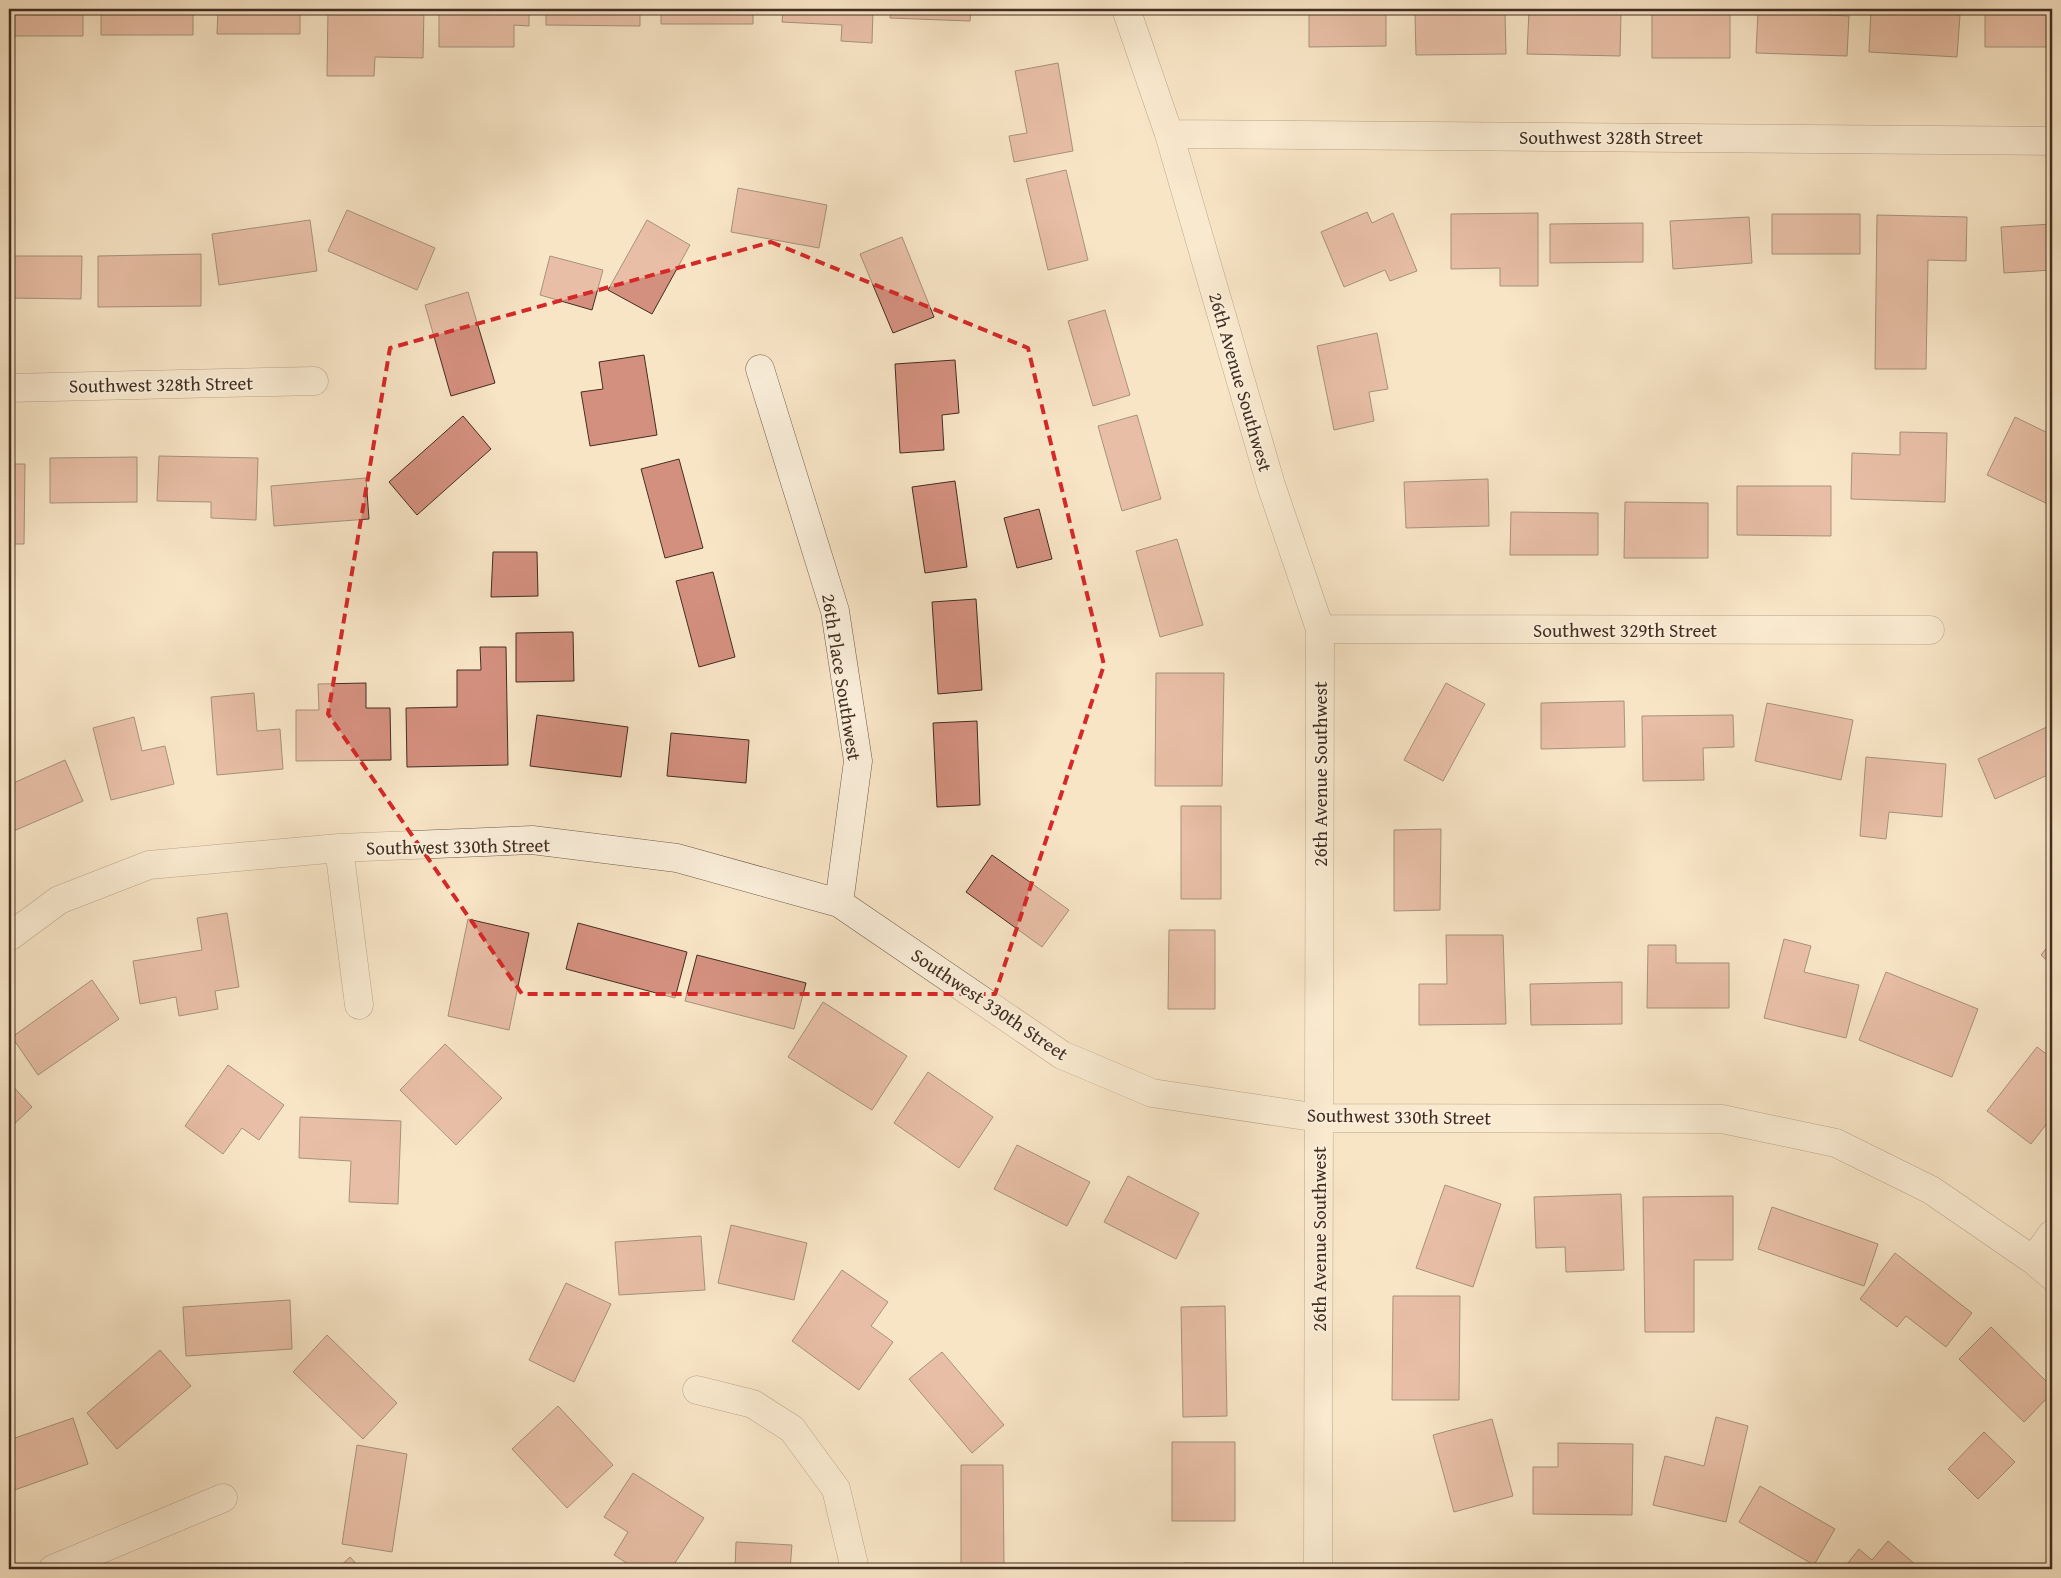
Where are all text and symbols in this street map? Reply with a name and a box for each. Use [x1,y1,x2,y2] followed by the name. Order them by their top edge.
[1519,123,1703,151] street label: Southwest 328th Street
[1202,289,1280,475] street label: 26th Avenue Southwest
[69,368,254,400] street label: Southwest 328th Street
[815,591,869,763] street label: 26th Place Southwest
[1533,616,1717,644] street label: Southwest 329th Street
[1306,681,1334,867] street label: 26th Avenue Southwest
[366,830,551,862] street label: Southwest 330th Street
[906,941,1074,1067] street label: Southwest 330th Street
[1307,1100,1492,1132] street label: Southwest 330th Street
[1305,1146,1333,1332] street label: 26th Avenue Southwest

